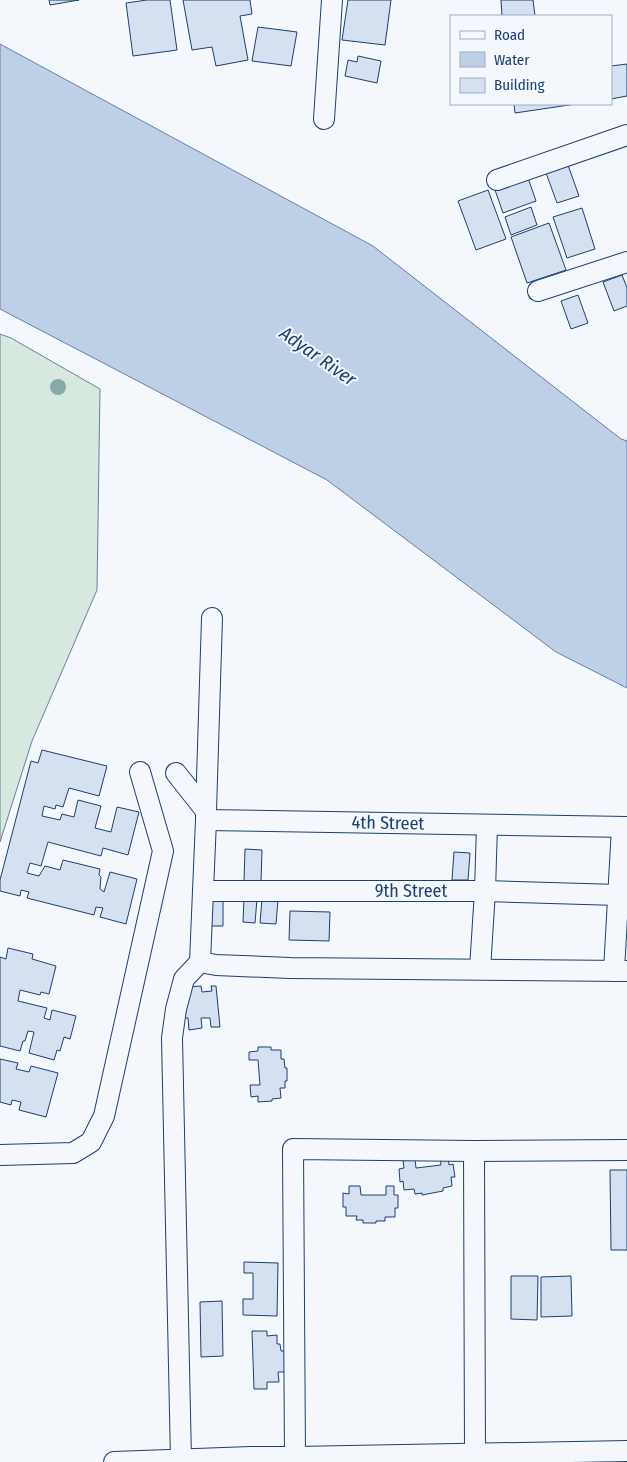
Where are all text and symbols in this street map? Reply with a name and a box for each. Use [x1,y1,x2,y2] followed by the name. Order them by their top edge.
[450,15,612,105] legend
[494,26,525,44] text: Road
[494,51,530,69] text: Water
[494,76,545,94] text: Building
[274,321,362,392] water label: Adyar River
[352,811,425,835] street label: 4th Street
[375,880,447,902] street label: 9th Street

